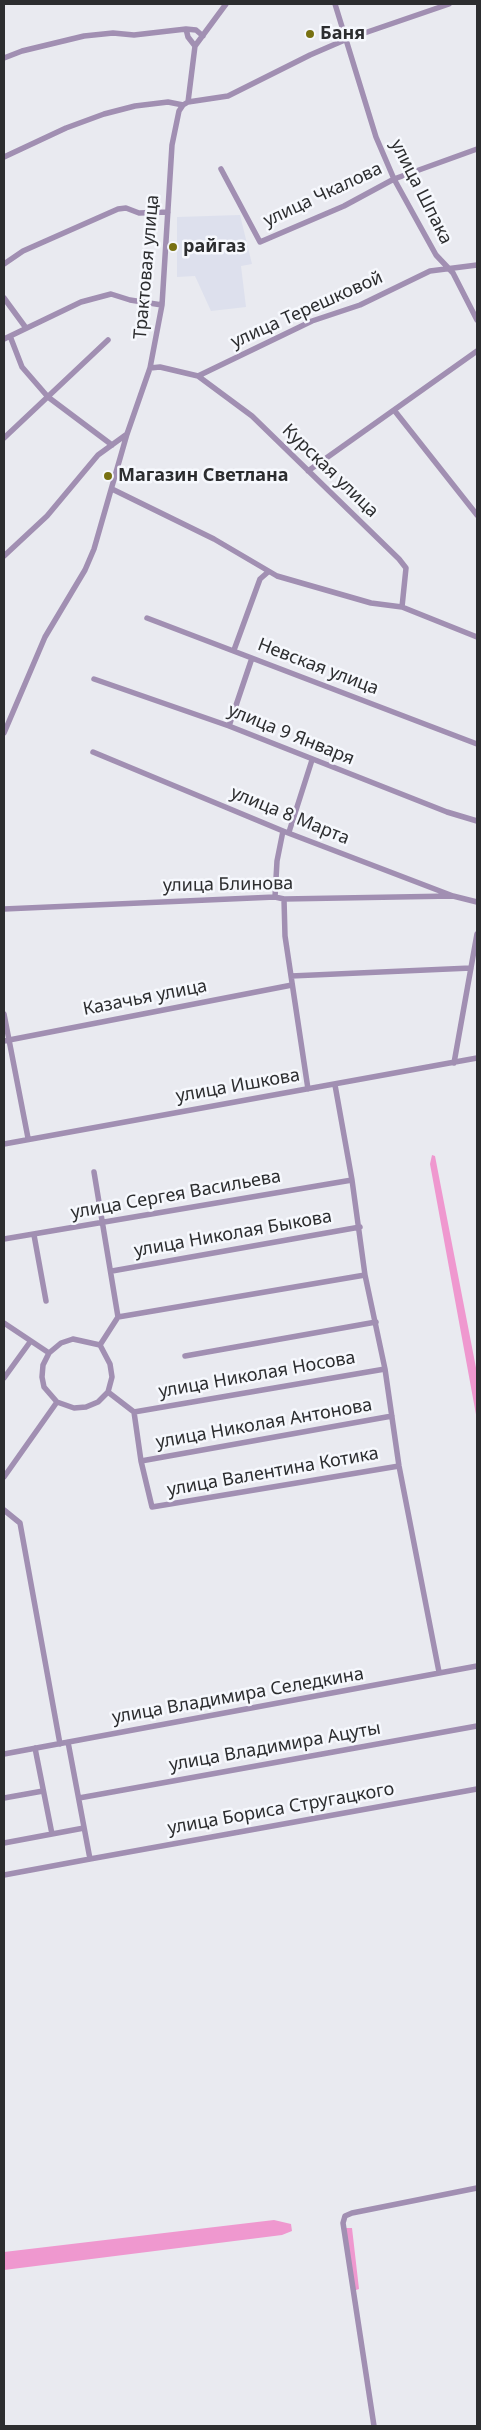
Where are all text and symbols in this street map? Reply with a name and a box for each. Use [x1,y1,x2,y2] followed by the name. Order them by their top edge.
[320,23,365,45] place label: Баня
[304,28,316,40] marker: Баня
[385,136,457,248] street label: улица Шпака
[260,158,386,232] street label: улица Чкалова
[130,194,164,340] street label: Трактовая улица
[183,236,246,258] place label: райгаз
[167,241,179,253] marker: райгаз
[228,267,386,353] street label: улица Терешковой
[277,420,383,522] street label: Курская улица
[118,465,289,487] place label: Магазин Светлана
[102,470,114,482] marker: Магазин Светлана
[255,634,381,700] street label: Невская улица
[225,700,357,770] street label: улица 9 Января
[227,782,353,850] street label: улица 8 Марта
[163,873,293,897] street label: улица Блинова
[81,975,209,1021] street label: Казачья улица
[174,1064,302,1108] street label: улица Ишкова
[69,1166,283,1224] street label: улица Сергея Васильева
[132,1206,334,1262] street label: улица Николая Быкова
[157,1347,357,1403] street label: улица Николая Носова
[154,1394,374,1454] street label: улица Николая Антонова
[166,1443,380,1501] street label: улица Валентина Котика
[110,1663,366,1729] street label: улица Владимира Селедкина
[168,1718,382,1776] street label: улица Владимира Ацуты
[166,1778,396,1840] street label: улица Бориса Стругацкого

